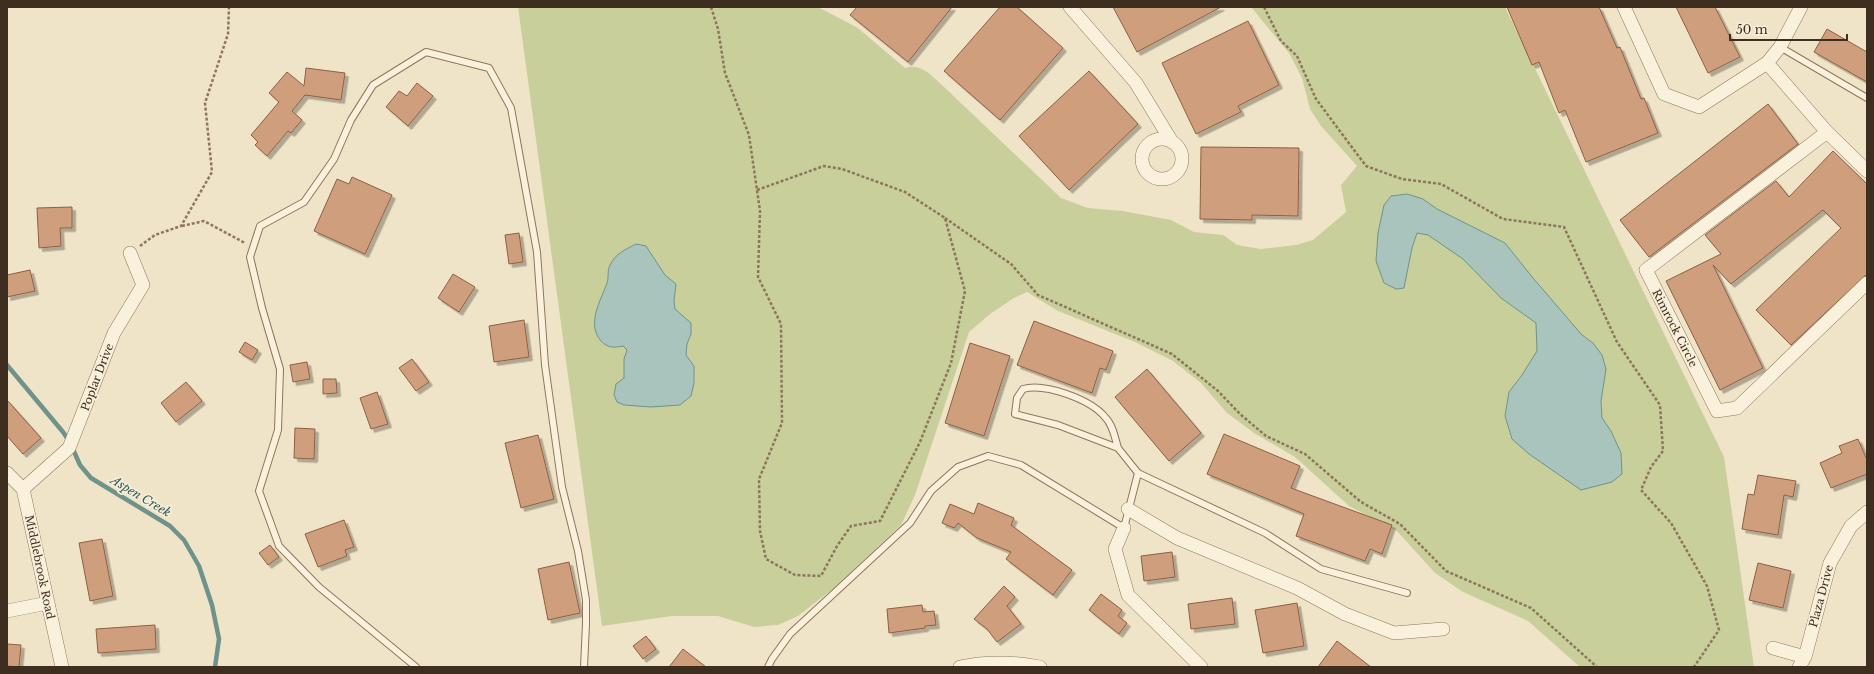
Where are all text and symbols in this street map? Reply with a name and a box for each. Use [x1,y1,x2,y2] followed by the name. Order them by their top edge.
[1730,16,1847,42] scale bar
[1736,22,1768,37] text: 50 m
[1649,287,1701,369] street label: Rimrock Circle
[78,341,116,413] street label: Poplar Drive
[107,471,174,520] water label: Aspen Creek
[22,514,58,621] street label: Middlebrook Road
[1806,563,1836,629] street label: Plaza Drive

